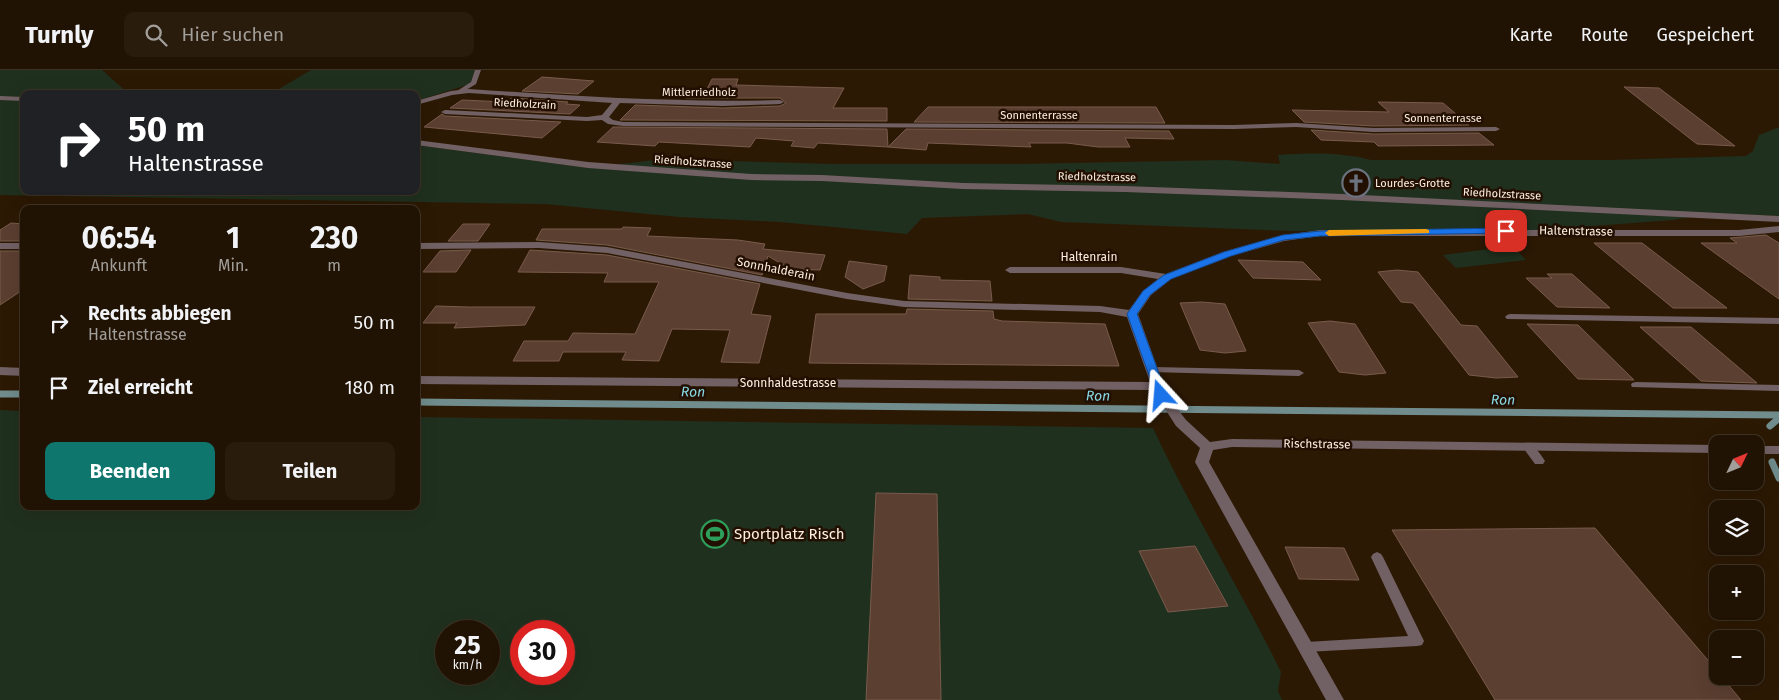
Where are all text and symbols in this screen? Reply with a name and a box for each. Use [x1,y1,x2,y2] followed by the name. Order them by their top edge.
[124,12,474,57] search box
[25,21,94,49] text: Turnly
[142,21,170,49] icon: search
[182,23,284,46] text: Hier suchen
[1510,24,1553,46] text: Karte
[1581,24,1628,46] text: Route
[1656,24,1754,46] text: Gespeichert
[662,86,736,99] street label: Mittlerriedholz
[493,96,557,112] street label: Riedholzrain
[128,108,205,150] text: 50 m
[1000,109,1078,122] street label: Sonnenterrasse
[45,110,110,175] icon: right
[1404,112,1482,125] street label: Sonnenterrasse
[128,150,264,177] text: Haltenstrasse
[654,153,732,171] street label: Riedholzstrasse
[1341,168,1371,198] church icon: Lourdes-Grotte
[1058,170,1136,184] street label: Riedholzstrasse
[1375,177,1450,190] place label: Lourdes-Grotte
[1463,185,1541,203] street label: Riedholzstrasse
[1485,210,1527,252] pin
[1492,217,1520,245] icon: arrive
[82,220,157,256] text: 06:54
[226,220,240,256] text: 1
[310,220,358,256] text: 230
[1539,223,1613,239] street label: Haltenstrasse
[1061,250,1117,264] street label: Haltenrain
[736,255,816,283] street label: Sonnhalderain
[91,256,147,275] text: Ankunft
[218,256,248,275] text: Min.
[327,256,341,275] text: m
[88,302,231,325] text: Rechts abbiegen
[45,309,73,337] icon: right
[354,311,395,334] text: 50 m
[88,325,187,344] text: Haltenstrasse
[1134,368,1186,420] position arrow
[45,374,73,402] icon: arrive
[88,376,193,399] text: Ziel erreicht
[344,376,395,399] text: 180 m
[740,376,836,390] street label: Sonnhaldestrasse
[681,383,705,401] water label: Ron
[1086,387,1110,405] water label: Ron
[1491,391,1515,409] water label: Ron
[1709,435,1764,490] north arrow
[1709,435,1764,685] map controls
[1283,436,1351,452] street label: Rischstrasse
[45,442,215,500] button: Beenden
[225,442,395,500] button: Teilen
[1709,500,1764,555] button: layers
[700,519,730,549] sports icon: Sportplatz Risch
[734,525,845,543] place label: Sportplatz Risch
[1709,565,1764,620] button: +
[510,620,575,685] speed limit sign: 30
[1709,630,1764,685] button: −
[454,631,481,661] text: 25
[453,658,482,672] text: km/h

